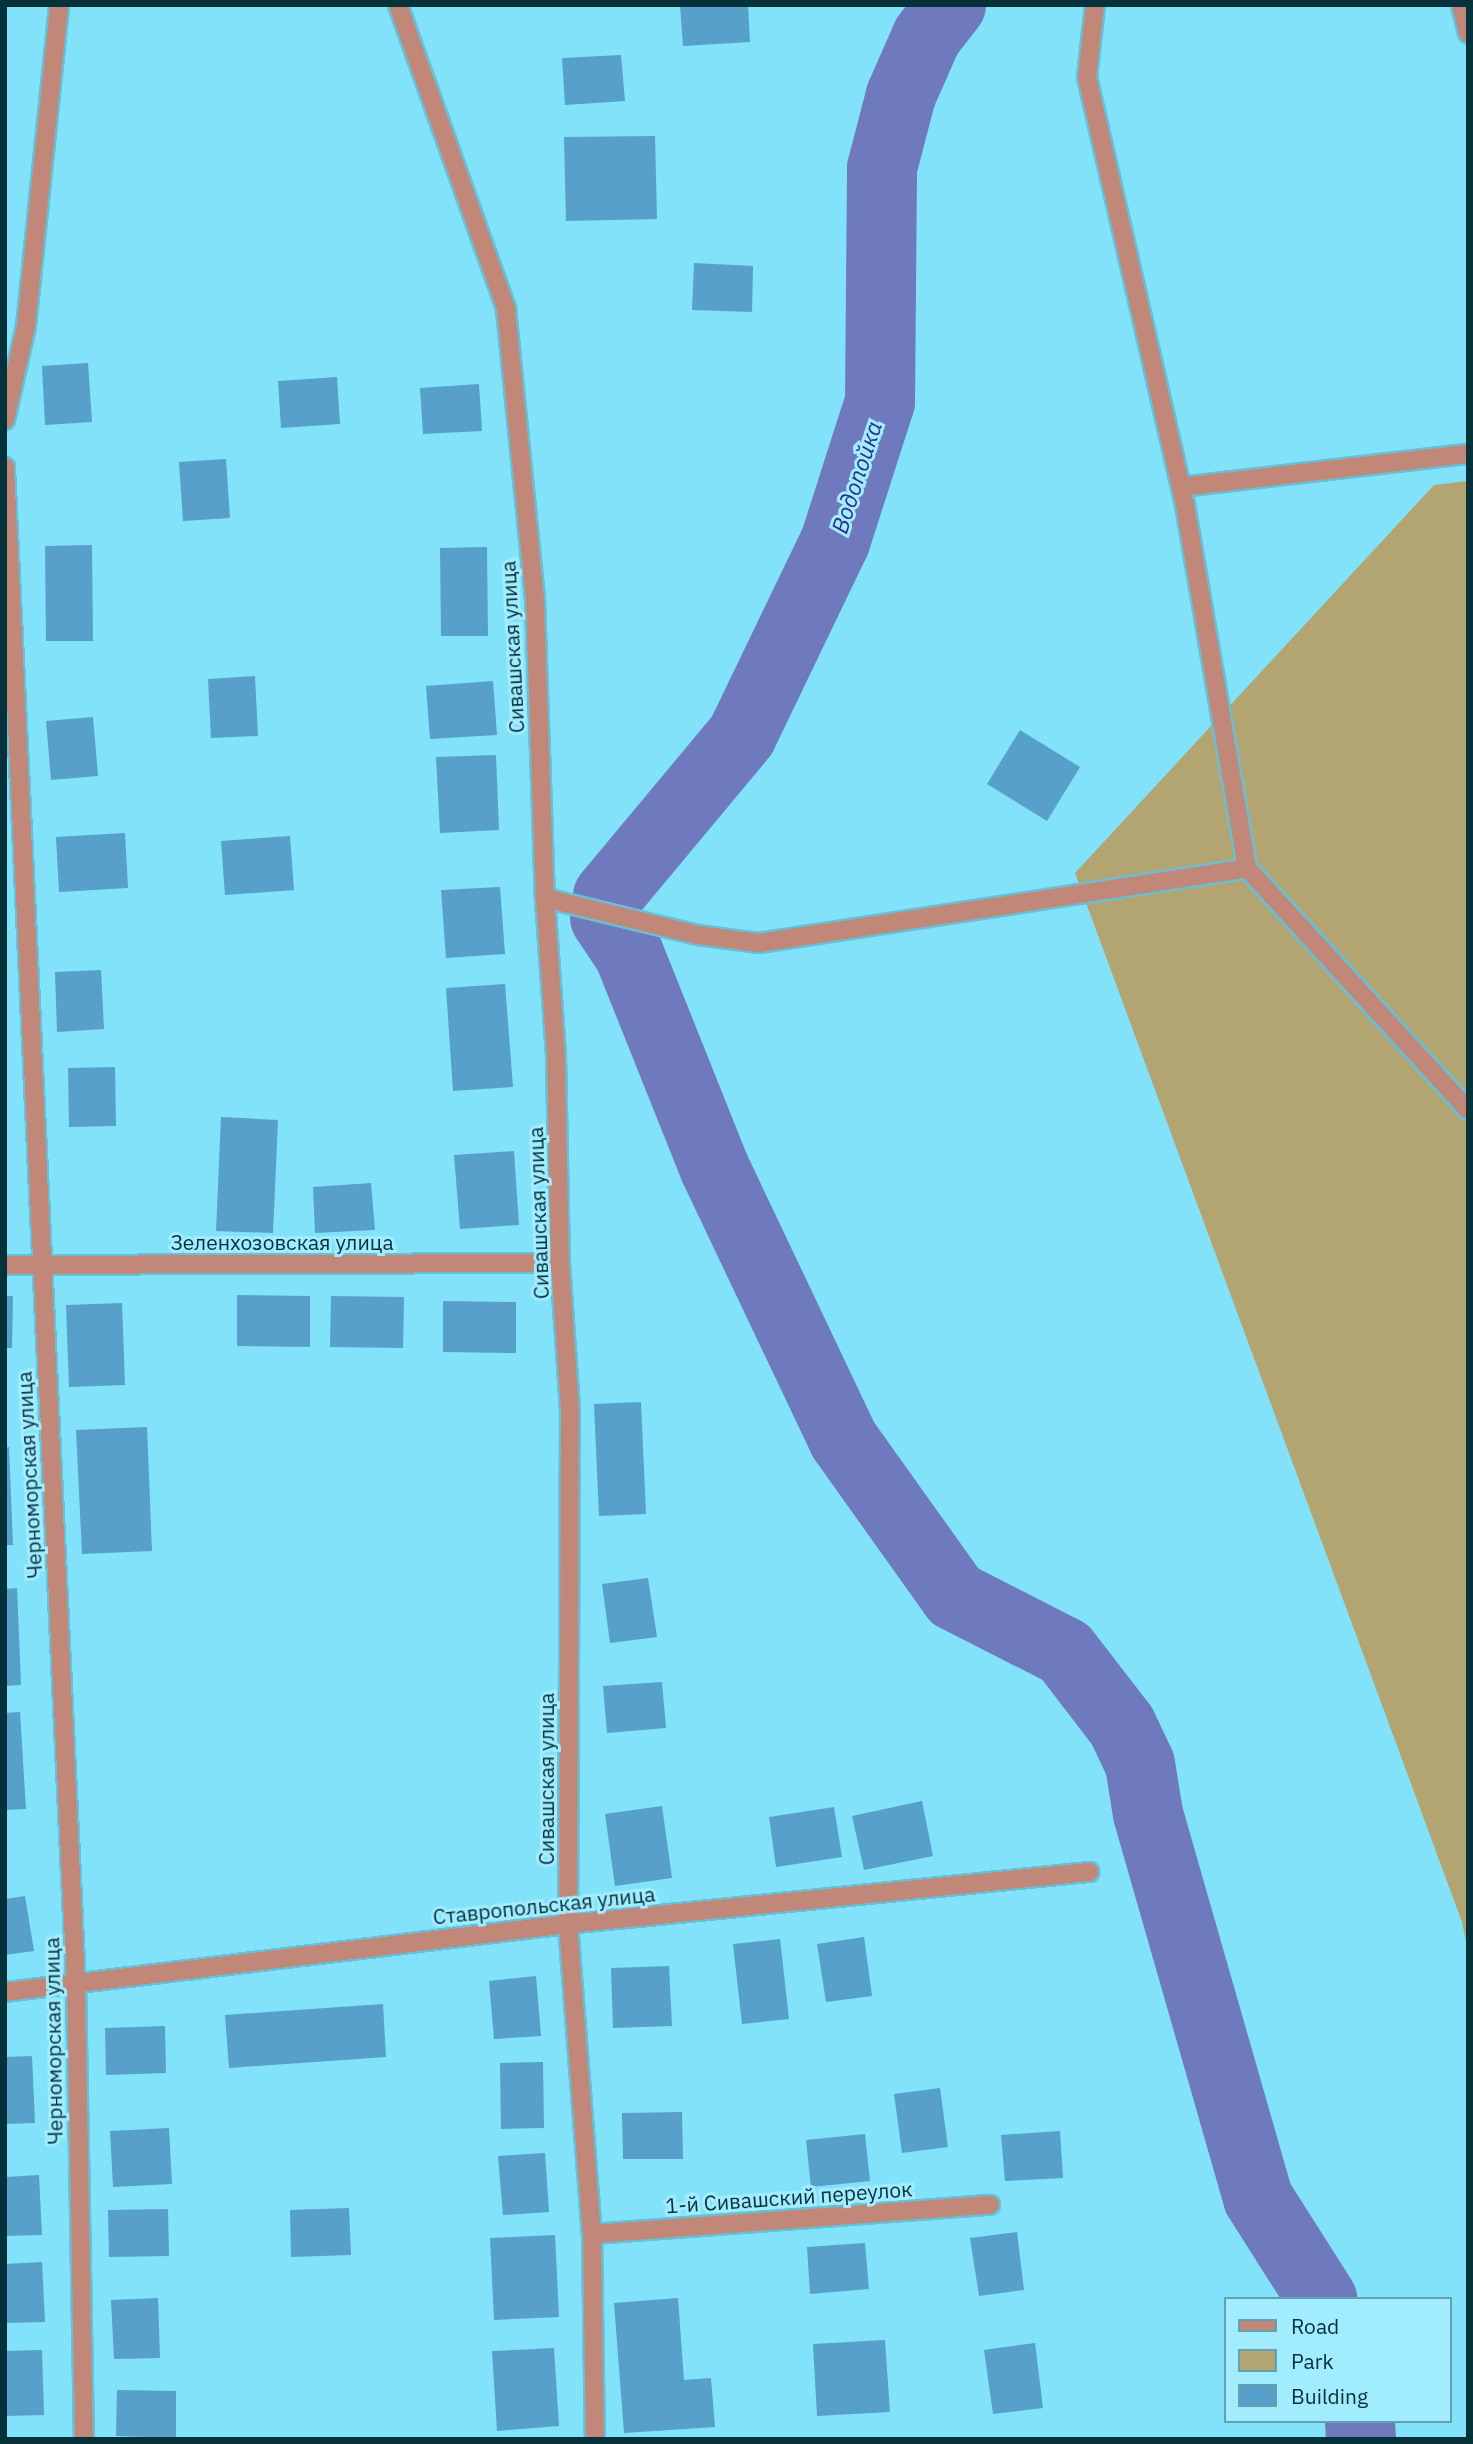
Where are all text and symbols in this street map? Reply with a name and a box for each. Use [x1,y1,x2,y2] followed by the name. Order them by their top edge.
[825,417,887,537] water label: Водопойка
[495,560,529,734] street label: Сивашская улица
[522,1126,554,1300] street label: Сивашская улица
[170,1229,394,1255] street label: Зеленхозовская улица
[11,1371,47,1579] street label: Черноморская улица
[533,1693,559,1865] street label: Сивашская улица
[432,1881,656,1929] street label: Ставропольская улица
[39,1937,67,2145] street label: Черноморская улица
[665,2176,913,2218] street label: 1-й Сивашский переулок
[1224,2297,1452,2423] legend
[1291,2312,1339,2340] text: Road
[1291,2347,1334,2375] text: Park
[1291,2382,1368,2410] text: Building

